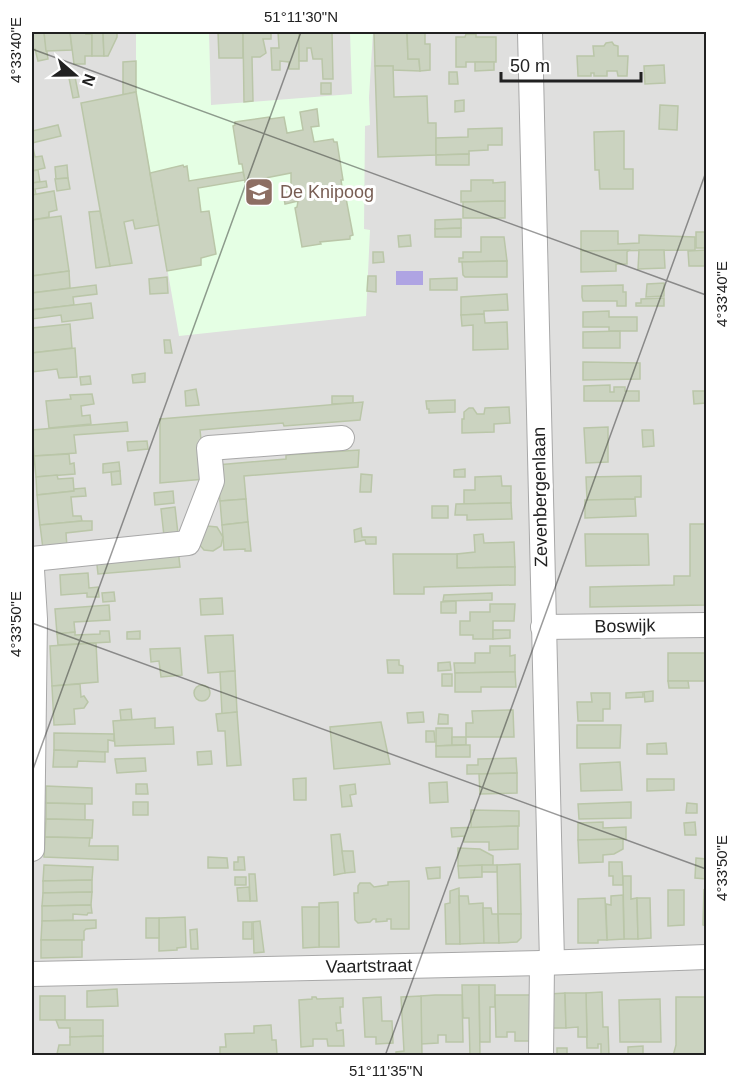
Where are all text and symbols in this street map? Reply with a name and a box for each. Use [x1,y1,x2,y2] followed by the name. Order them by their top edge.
[264,8,338,25] text: 51°11'30"N
[7,17,24,83] text: 4°33'40"E
[45,45,105,105] north arrow
[501,45,640,83] scale bar
[510,56,550,76] text: 50 m
[79,72,99,88] text: N
[243,176,275,208] school or university icon: De Knipoog
[280,182,374,202] place label: De Knipoog
[713,261,730,327] text: 4°33'40"E
[529,427,551,567] street label: Zevenbergenlaan
[7,591,24,657] text: 4°33'50"E
[594,615,657,637] street label: Boswijk
[713,835,730,901] text: 4°33'50"E
[325,955,413,977] street label: Vaartstraat
[349,1062,423,1079] text: 51°11'35"N

